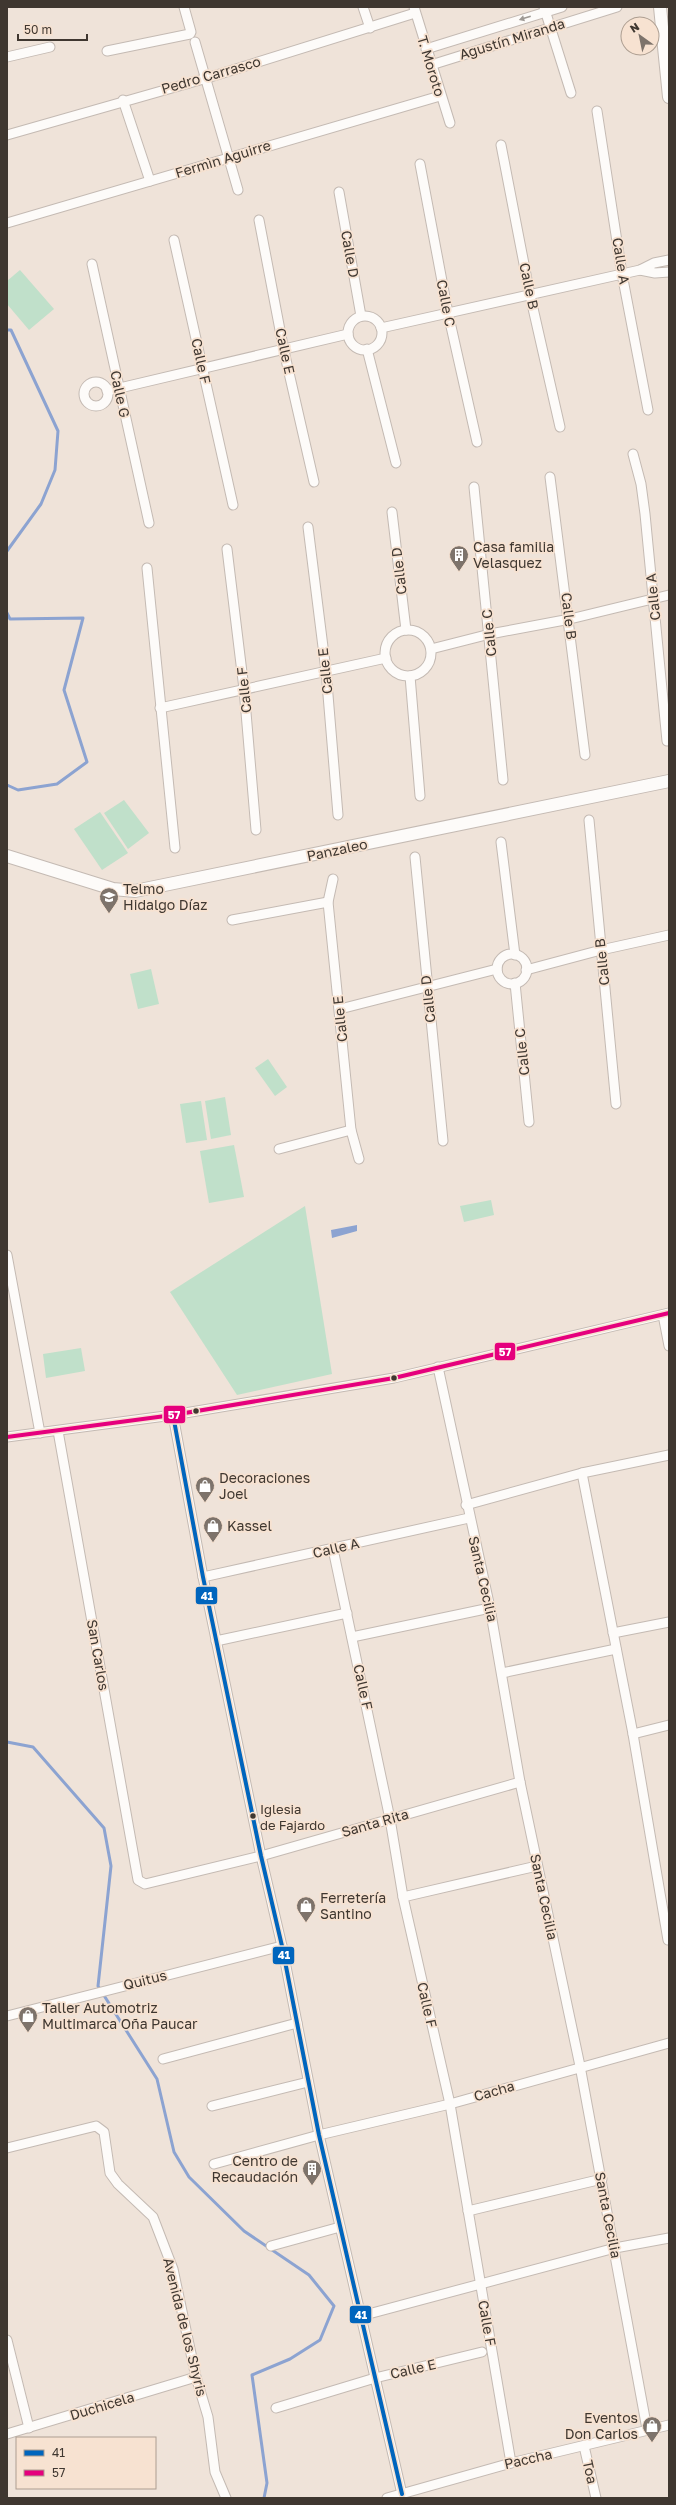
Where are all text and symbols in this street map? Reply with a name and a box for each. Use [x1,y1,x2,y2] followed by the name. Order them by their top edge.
[457,14,567,63] street label: Agustín Miranda
[18,16,87,42] scale bar
[518,16,530,22] one-way arrow
[620,16,660,56] north arrow
[627,19,641,35] text: N
[24,22,52,37] text: 50 m
[414,33,449,98] street label: T. Moroto
[159,52,262,97] street label: Pedro Carrasco
[173,136,273,181] street label: Fermìn Aguirre
[338,229,363,279] street label: Calle D
[609,236,634,286] street label: Calle A
[516,261,543,311] street label: Calle B
[434,278,459,328] street label: Calle C
[272,326,299,375] street label: Calle E
[188,337,215,385] street label: Calle F
[107,369,134,419] street label: Calle G
[473,538,554,571] place label: Casa familia Velasquez
[448,544,470,572] building icon: Casa familia Velasquez
[387,546,410,596] street label: Calle D
[642,572,663,621] street label: Calle A
[558,591,581,640] street label: Calle B
[478,609,499,658] street label: Calle C
[314,647,335,695] street label: Calle E
[233,666,254,714] street label: Calle F
[305,835,369,864] street label: Panzaleo
[123,880,207,913] place label: Telmo Hidalgo Díaz
[98,886,120,914] school or university icon: Telmo Hidalgo Díaz
[591,938,612,986] street label: Calle B
[417,974,438,1024] street label: Calle D
[329,995,350,1043] street label: Calle E
[511,1028,532,1077] street label: Calle C
[494,1342,516,1361] line badge: 57
[499,1345,511,1358] text: 57
[389,1373,399,1383] unlabelled marker
[163,1405,186,1424] line badge: 57
[191,1406,201,1416] unlabelled marker
[168,1408,180,1421] text: 57
[219,1469,310,1502] place label: Decoraciones Joel
[194,1475,216,1503] shop icon: Decoraciones Joel
[202,1515,224,1543] shop icon: Kassel
[227,1517,272,1534] place label: Kassel
[311,1534,361,1561] street label: Calle A
[465,1534,502,1623] street label: Santa Cecilia
[195,1586,218,1605] line badge: 41
[201,1589,214,1602] text: 41
[84,1618,113,1692] street label: San Carlos
[350,1663,377,1711] street label: Calle F
[260,1801,325,1833] place label: Iglesia de Fajardo
[339,1805,410,1840] street label: Santa Rita
[248,1811,258,1821] marker: Iglesia de Fajardo
[527,1852,562,1941] street label: Santa Cecilia
[320,1889,386,1922] place label: Ferretería Santino
[295,1895,317,1923] shop icon: Ferretería Santino
[272,1946,295,1965] line badge: 41
[278,1948,291,1961] text: 41
[121,1966,168,1993] street label: Quitus
[414,1980,441,2029] street label: Calle F
[42,1999,198,2032] place label: Taller Automotriz Multimarca Oña Paucar
[17,2005,39,2033] shop icon: Taller Automotriz Multimarca Oña Paucar
[472,2077,516,2104] street label: Cacha
[212,2152,298,2185] place label: Centro de Recaudación
[301,2158,323,2186] building icon: Centro de Recaudación
[592,2170,625,2259] street label: Santa Cecilia
[160,2256,211,2398] street label: Avenida de los Shyris
[475,2299,500,2347] street label: Calle F
[349,2305,372,2324] line badge: 41
[355,2308,368,2321] text: 41
[388,2355,437,2382] street label: Calle E
[68,2388,136,2423] street label: Duchicela
[565,2409,638,2442] place label: Eventos Don Carlos
[641,2415,663,2443] shop icon: Eventos Don Carlos
[16,2437,156,2489] legend
[52,2445,65,2460] text: 41
[502,2445,554,2472] street label: Paccha
[580,2458,601,2485] street label: Toa
[52,2465,65,2480] text: 57

